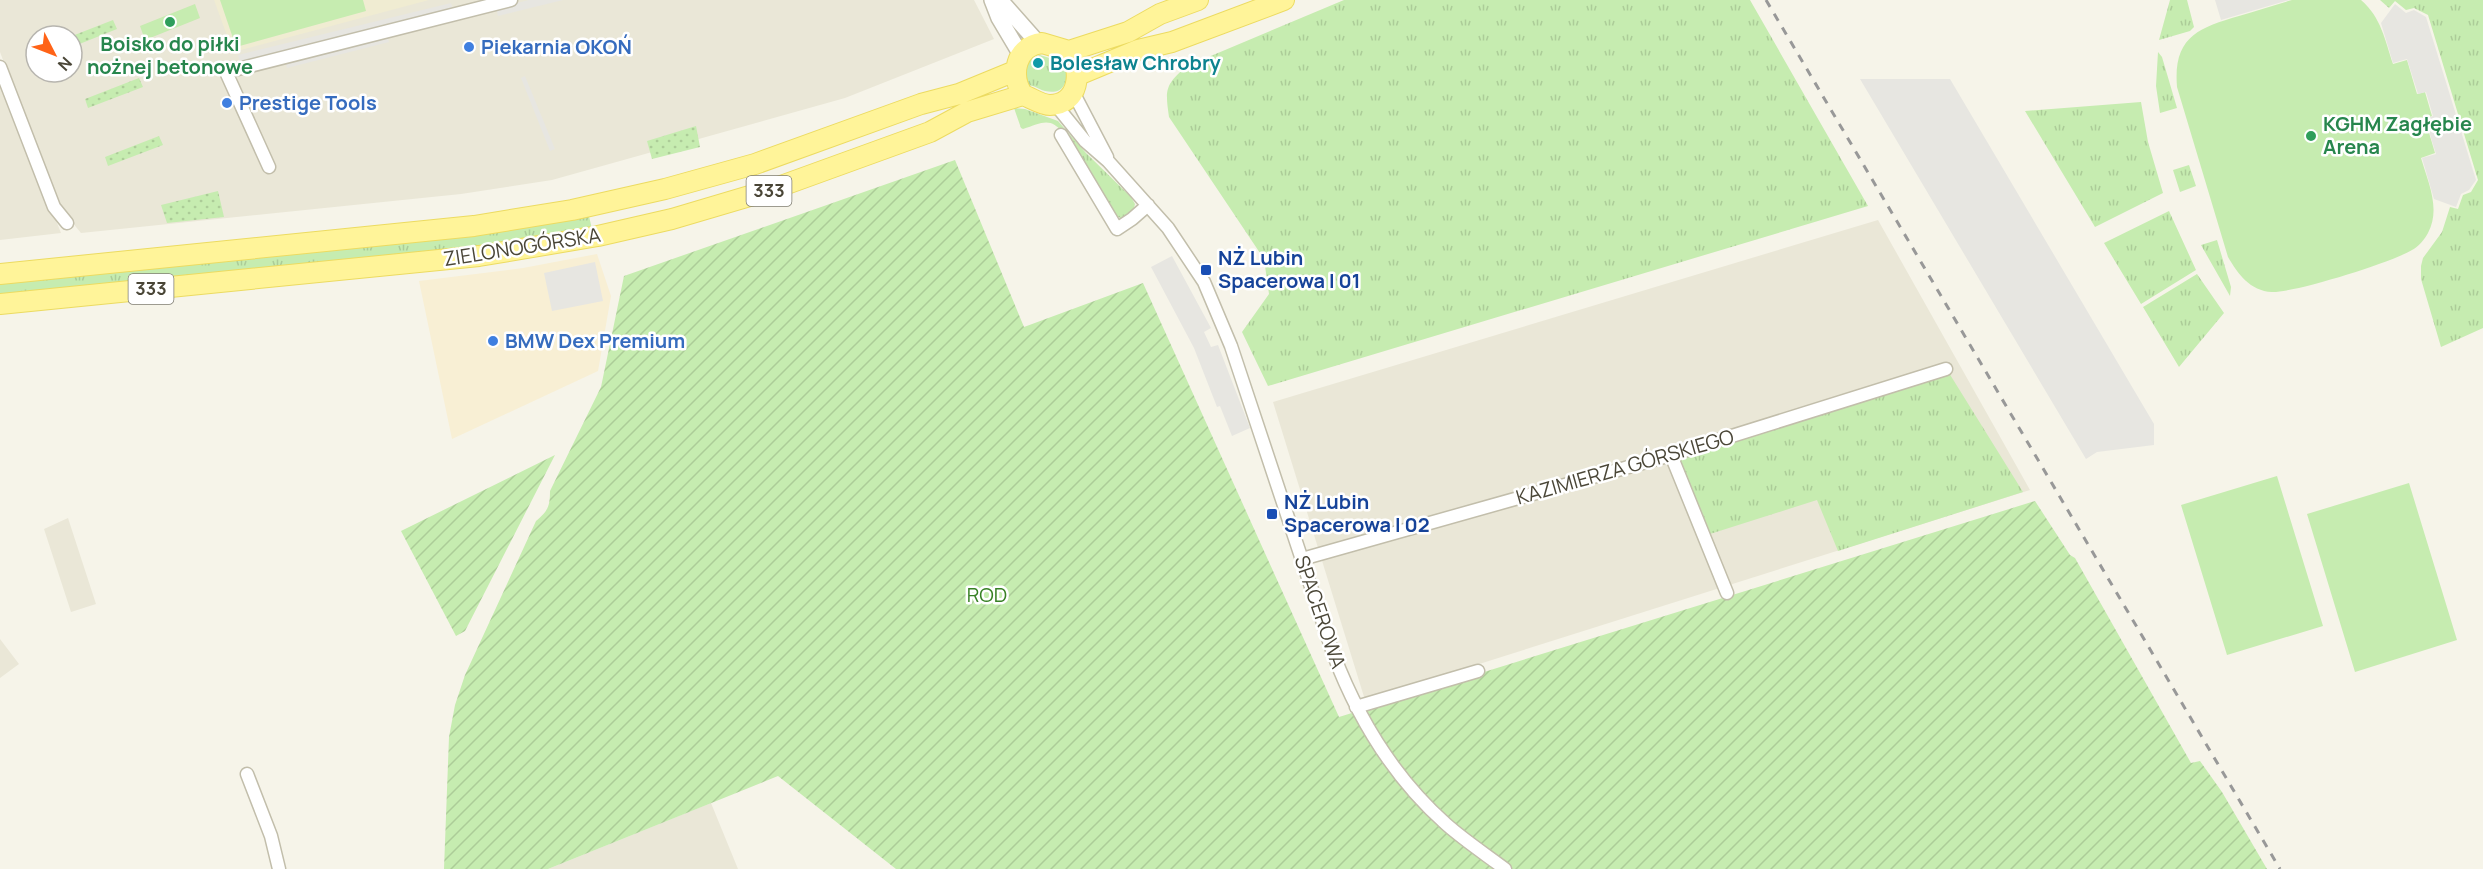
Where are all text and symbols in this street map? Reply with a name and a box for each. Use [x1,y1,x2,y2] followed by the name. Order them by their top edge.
[163,15,177,29] marker: Boisko do piłki nożnej betonowe
[24,24,84,84] north arrow
[87,30,253,80] place label: Boisko do piłki nożnej betonowe
[481,33,632,60] place label: Piekarnia OKOŃ
[462,40,476,54] marker: Piekarnia OKOŃ
[1050,49,1222,76] place label: Bolesław Chrobry
[53,52,77,76] text: N
[1031,56,1045,70] marker: Bolesław Chrobry
[239,89,377,116] place label: Prestige Tools
[220,96,234,110] marker: Prestige Tools
[2323,110,2472,160] place label: KGHM Zagłębie Arena
[2304,129,2318,143] marker: KGHM Zagłębie Arena
[746,176,792,206] road number: 333
[441,221,603,272] street label: ZIELONOGÓRSKA
[1218,244,1360,294] place label: NŻ Lubin Spacerowa I 01
[1199,263,1213,277] marker: NŻ Lubin Spacerowa I 01
[128,274,174,304] road number: 333
[505,327,685,354] place label: BMW Dex Premium
[486,334,500,348] marker: BMW Dex Premium
[1513,422,1737,511] street label: KAZIMIERZA GÓRSKIEGO
[1284,488,1430,538] place label: NŻ Lubin Spacerowa I 02
[1265,507,1279,521] marker: NŻ Lubin Spacerowa I 02
[1289,552,1353,672] street label: SPACEROWA
[967,581,1007,608] park label: ROD

